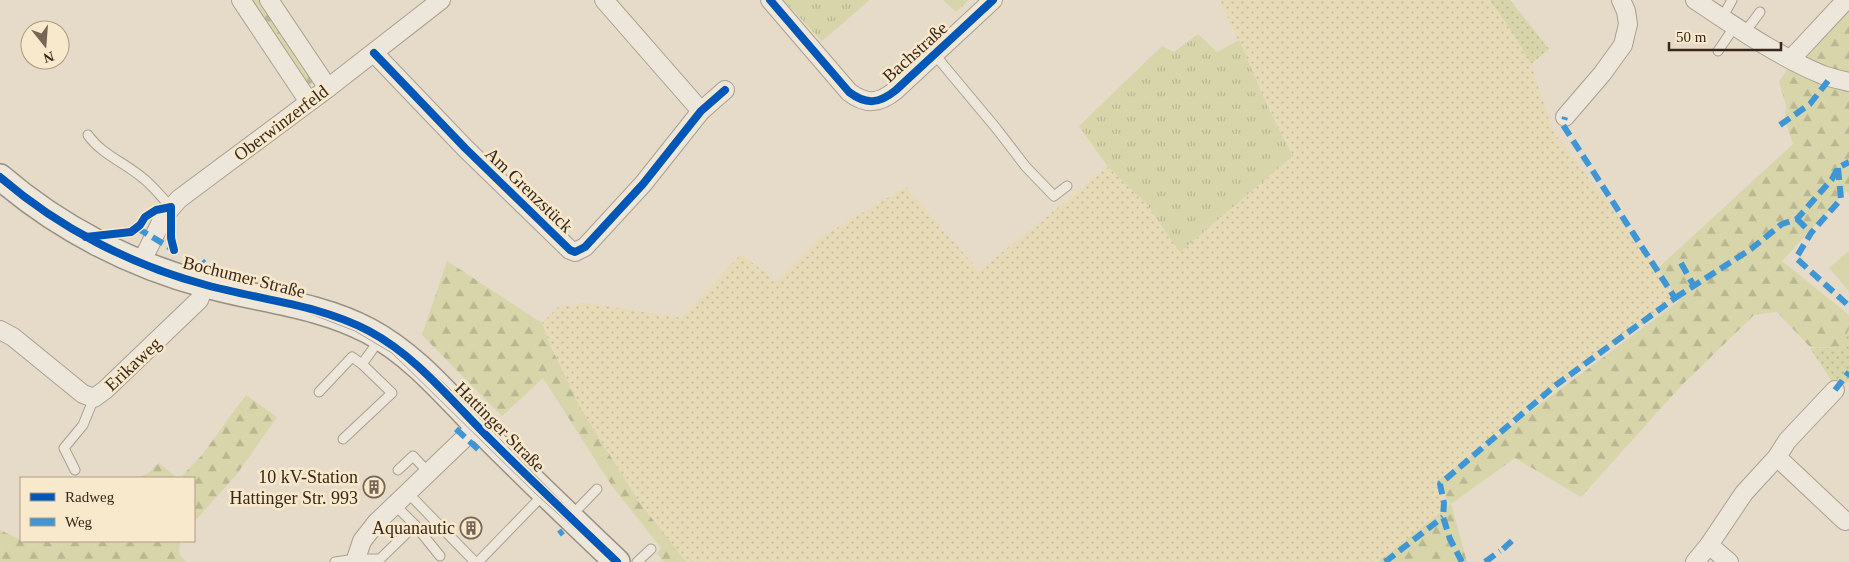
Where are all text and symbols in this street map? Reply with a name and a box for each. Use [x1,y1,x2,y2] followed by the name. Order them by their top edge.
[879,18,951,86] street label: Bachstraße
[20,20,70,70] north arrow
[1669,20,1782,52] scale bar
[1676,29,1707,45] text: 50 m
[42,48,56,66] text: N
[230,81,332,165] street label: Oberwinzerfeld
[481,143,577,237] street label: Am Grenzstück
[181,252,307,302] street label: Bochumer Straße
[101,333,165,395] street label: Erikaweg
[451,378,549,476] street label: Hattinger Straße
[230,467,358,508] place label: 10 kV-Station Hattinger Str. 993
[362,475,386,499] building icon: 10 kV-Station Hattinger Str. 993
[20,477,195,542] legend
[65,489,115,505] text: Radweg
[65,514,93,530] text: Weg
[459,516,483,540] building icon: Aquanautic
[372,518,455,538] place label: Aquanautic

